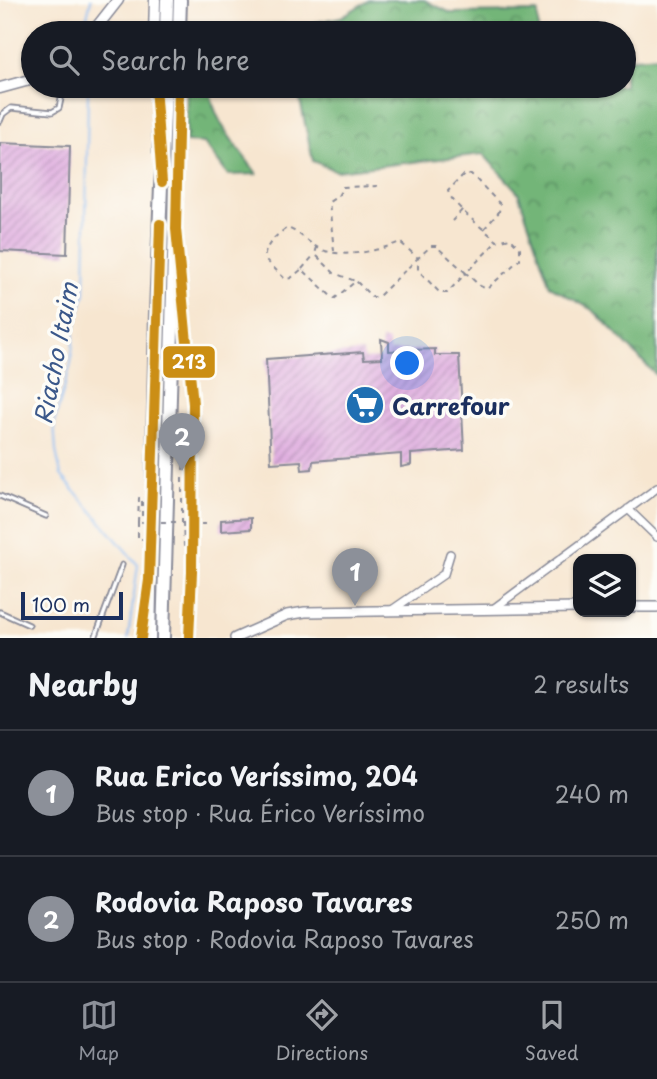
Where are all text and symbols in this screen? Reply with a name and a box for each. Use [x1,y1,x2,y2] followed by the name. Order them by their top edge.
[21,21,636,98] search box
[101,40,250,79] text: Search here
[45,41,83,79] icon: search
[24,278,87,427] water label: Riacho Itaim
[162,345,216,379] line badge: 213
[390,346,424,380] your location
[172,347,206,375] text: 213
[344,384,386,426] supermarket icon: Carrefour
[392,388,510,423] place label: Carrefour
[159,413,205,471] pin: 2
[332,548,378,606] pin: 1
[573,554,636,617] map controls
[573,554,636,617] button: layers
[21,589,122,621] scale bar
[32,590,90,618] text: 100 m
[28,661,138,706] text: Nearby
[533,666,629,701] text: 2 results
[95,756,418,795] text: Rua Erico Veríssimo, 204
[46,776,57,811] text: 1
[555,776,629,811] text: 240 m
[95,795,425,830] text: Bus stop · Rua Érico Veríssimo
[95,882,413,921] text: Rodovia Raposo Tavares
[43,902,59,937] text: 2
[555,902,629,937] text: 250 m
[95,921,474,956] text: Bus stop · Rodovia Raposo Tavares
[78,996,119,1066] tab: Map
[276,996,368,1066] tab: Directions
[525,996,579,1066] tab: Saved

